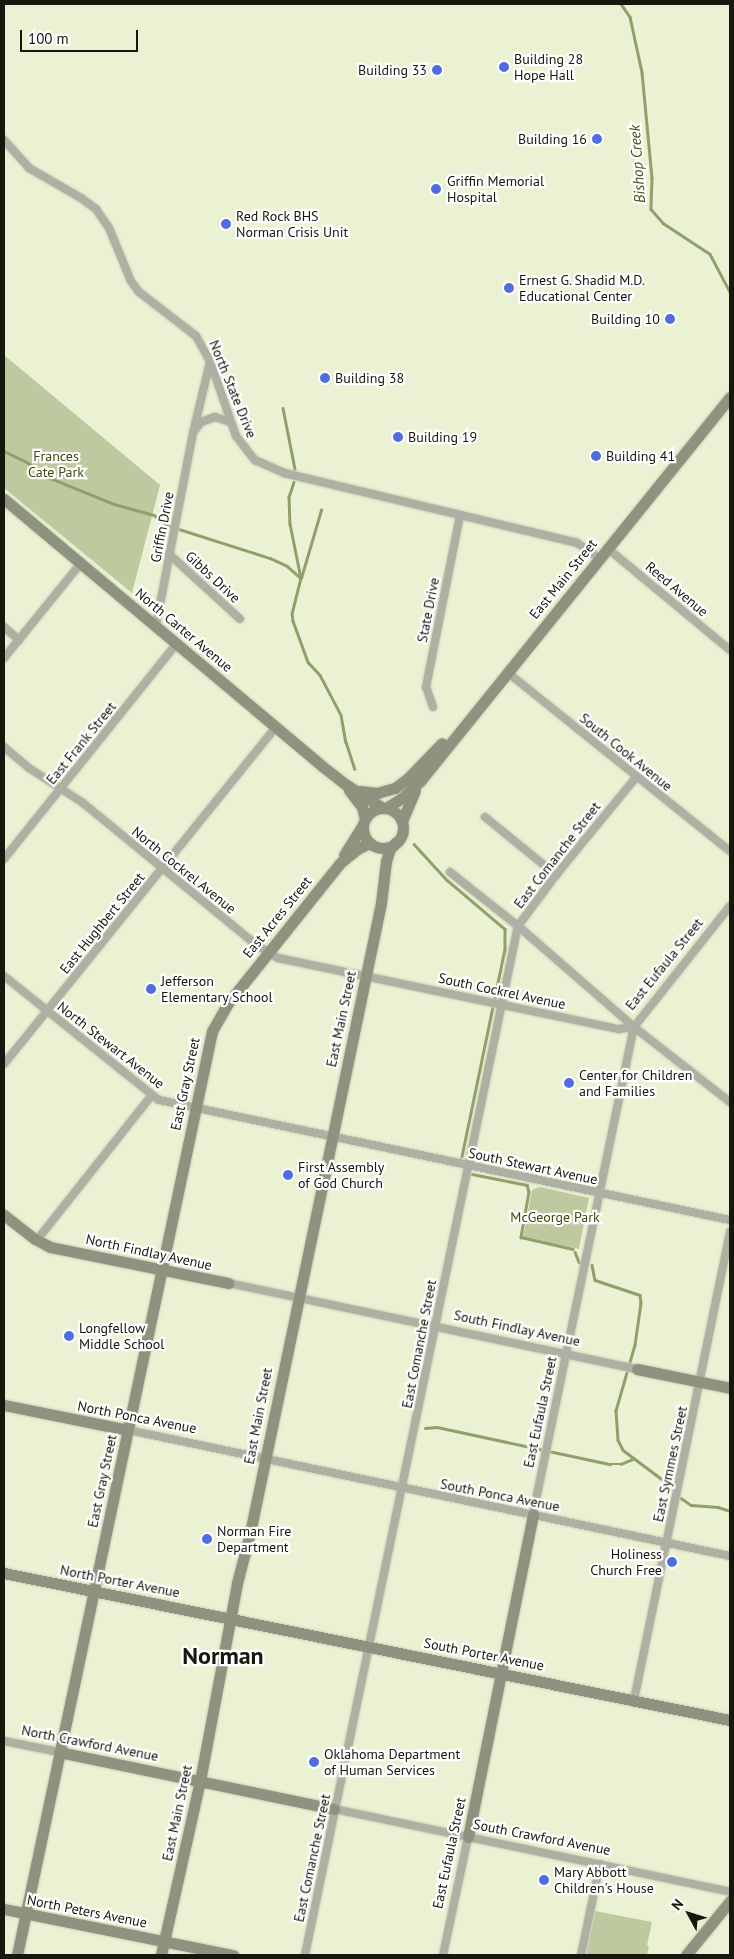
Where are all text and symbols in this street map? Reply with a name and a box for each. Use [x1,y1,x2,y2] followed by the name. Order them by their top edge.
[22,20,140,52] scale bar
[28,29,69,48] text: 100 m
[514,51,583,84] place label: Building 28 Hope Hall
[498,61,510,73] marker: Building 28 Hope Hall
[358,62,427,78] place label: Building 33
[431,64,443,76] marker: Building 33
[625,124,649,204] water label: Bishop Creek
[518,131,587,147] place label: Building 16
[591,133,603,145] marker: Building 16
[447,173,544,206] place label: Griffin Memorial Hospital
[429,182,443,196] marker: Griffin Memorial Hospital
[236,208,348,240] place label: Red Rock BHS Norman Crisis Unit
[220,218,232,230] marker: Red Rock BHS Norman Crisis Unit
[519,272,646,304] place label: Ernest G. Shadid M.D. Educational Center
[503,282,515,294] marker: Ernest G. Shadid M.D. Educational Center
[591,311,660,327] place label: Building 10
[664,313,676,325] marker: Building 10
[206,338,260,440] street label: North State Drive
[335,370,404,386] place label: Building 38
[319,372,331,384] marker: Building 38
[408,429,477,445] place label: Building 19
[392,431,404,443] marker: Building 19
[28,448,84,481] park label: Frances Cate Park
[606,448,675,464] place label: Building 41
[590,450,602,462] marker: Building 41
[147,490,177,564] street label: Griffin Drive
[526,536,600,622] street label: East Main Street
[182,548,244,606] street label: Gibbs Drive
[642,558,712,620] street label: Reed Avenue
[413,576,443,644] street label: State Drive
[132,584,236,676] street label: North Carter Avenue
[42,698,120,788] street label: East Frank Street
[576,709,676,795] street label: South Cook Avenue
[510,798,604,912] street label: East Comanche Street
[128,823,240,917] street label: North Cockrel Avenue
[56,869,148,977] street label: East Hughbert Street
[239,873,315,961] street label: East Acres Street
[622,915,706,1013] street label: East Eufaula Street
[323,969,359,1069] street label: East Main Street
[437,969,567,1013] street label: South Cockrel Avenue
[161,973,273,1006] place label: Jefferson Elementary School
[145,983,157,995] marker: Jefferson Elementary School
[54,998,168,1092] street label: North Stewart Avenue
[167,1036,203,1132] street label: East Gray Street
[579,1067,692,1100] place label: Center for Children and Families
[563,1077,575,1089] marker: Center for Children and Families
[467,1144,599,1188] street label: South Stewart Avenue
[298,1159,385,1192] place label: First Assembly of God Church
[282,1169,294,1181] marker: First Assembly of God Church
[510,1209,600,1225] park label: McGeorge Park
[84,1230,214,1274] street label: North Findlay Avenue
[398,1278,440,1410] street label: East Comanche Street
[452,1306,582,1350] street label: South Findlay Avenue
[79,1320,164,1352] place label: Longfellow Middle School
[63,1330,75,1342] marker: Longfellow Middle School
[520,1355,560,1469] street label: East Eufaula Street
[240,1366,276,1466] street label: East Main Street
[76,1397,198,1437] street label: North Ponca Avenue
[650,1405,690,1523] street label: East Symmes Street
[84,1433,120,1529] street label: East Gray Street
[439,1475,561,1515] street label: South Ponca Avenue
[217,1523,291,1555] place label: Norman Fire Department
[201,1533,213,1545] marker: Norman Fire Department
[590,1546,662,1578] place label: Holiness Church Free
[666,1556,678,1568] marker: Holiness Church Free
[58,1561,182,1601] street label: North Porter Avenue
[422,1634,546,1674] street label: South Porter Avenue
[182,1642,264,1670] district label: Norman
[20,1721,160,1765] street label: North Crawford Avenue
[324,1746,460,1778] place label: Oklahoma Department of Human Services
[308,1756,320,1768] marker: Oklahoma Department of Human Services
[159,1763,195,1863] street label: East Main Street
[290,1792,334,1924] street label: East Comanche Street
[429,1796,469,1910] street label: East Eufaula Street
[472,1815,612,1859] street label: South Crawford Avenue
[554,1864,654,1896] place label: Mary Abbott Children's House
[538,1874,550,1886] marker: Mary Abbott Children's House
[664,1889,714,1939] north arrow
[25,1891,149,1931] street label: North Peters Avenue
[667,1895,687,1914] text: N

